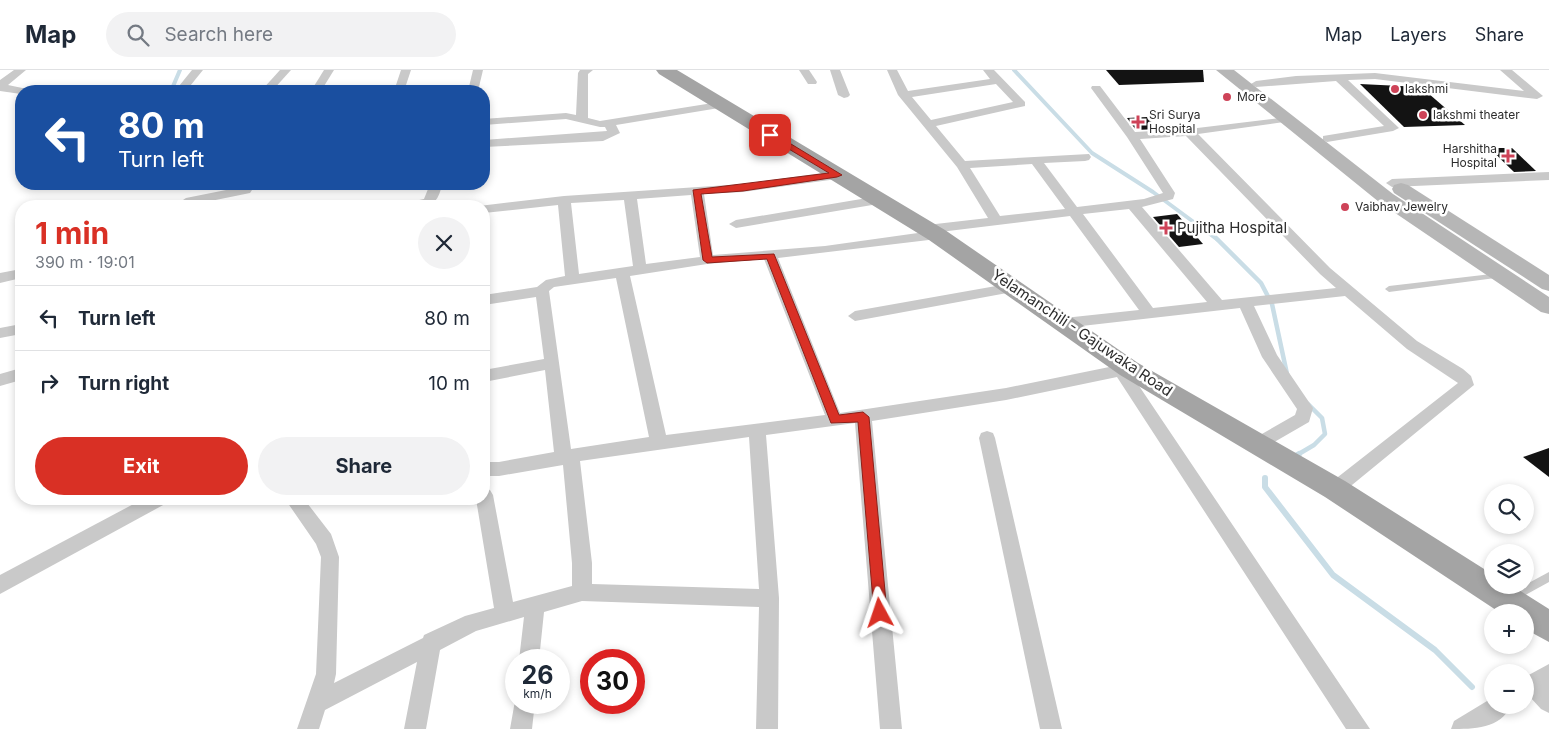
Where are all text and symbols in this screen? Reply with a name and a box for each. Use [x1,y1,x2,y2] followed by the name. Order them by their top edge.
[106,12,456,57] search box
[25,20,76,49] text: Map
[124,21,152,49] icon: search
[164,23,273,46] text: Search here
[1325,24,1362,45] text: Map
[1390,24,1447,45] text: Layers
[1475,24,1524,45] text: Share
[1405,81,1448,96] place label: lakshmi
[1389,83,1401,95] marker: lakshmi
[1237,89,1266,104] place label: More
[1221,91,1233,103] marker: More
[118,104,205,146] text: 80 m
[35,105,100,170] icon: left
[1149,107,1201,136] place label: Sri Surya Hospital
[1433,107,1520,122] place label: lakshmi theater
[1417,109,1429,121] marker: lakshmi theater
[749,114,791,156] pin
[1131,115,1145,129] marker: Sri Surya Hospital
[756,121,784,149] icon: arrive
[1443,141,1497,170] place label: Harshitha Hospital
[118,146,204,172] text: Turn left
[1501,149,1515,163] marker: Harshitha Hospital
[1355,199,1448,214] place label: Vaibhav Jewelry
[1339,201,1351,213] marker: Vaibhav Jewelry
[35,215,109,251] text: 1 min
[418,217,470,269] button: close
[1177,218,1287,237] place label: Pujitha Hospital
[1159,221,1173,235] marker: Pujitha Hospital
[35,252,135,272] text: 390 m · 19:01
[988,265,1176,400] street label: Yelamanchili - Gajuwaka Road
[35,304,63,332] icon: left
[78,307,156,330] text: Turn left
[424,307,470,330] text: 80 m
[35,369,63,397] icon: right
[78,372,169,395] text: Turn right
[428,372,470,395] text: 10 m
[35,437,248,495] button: Exit
[258,437,470,495] button: Share
[1484,484,1534,714] map controls
[1484,484,1534,534] button: search
[1484,544,1534,594] button: layers
[853,586,905,638] position arrow
[1484,604,1534,654] button: +
[580,649,645,714] speed limit sign: 30
[522,660,553,690] text: 26
[1484,664,1534,714] button: −
[523,686,552,701] text: km/h

